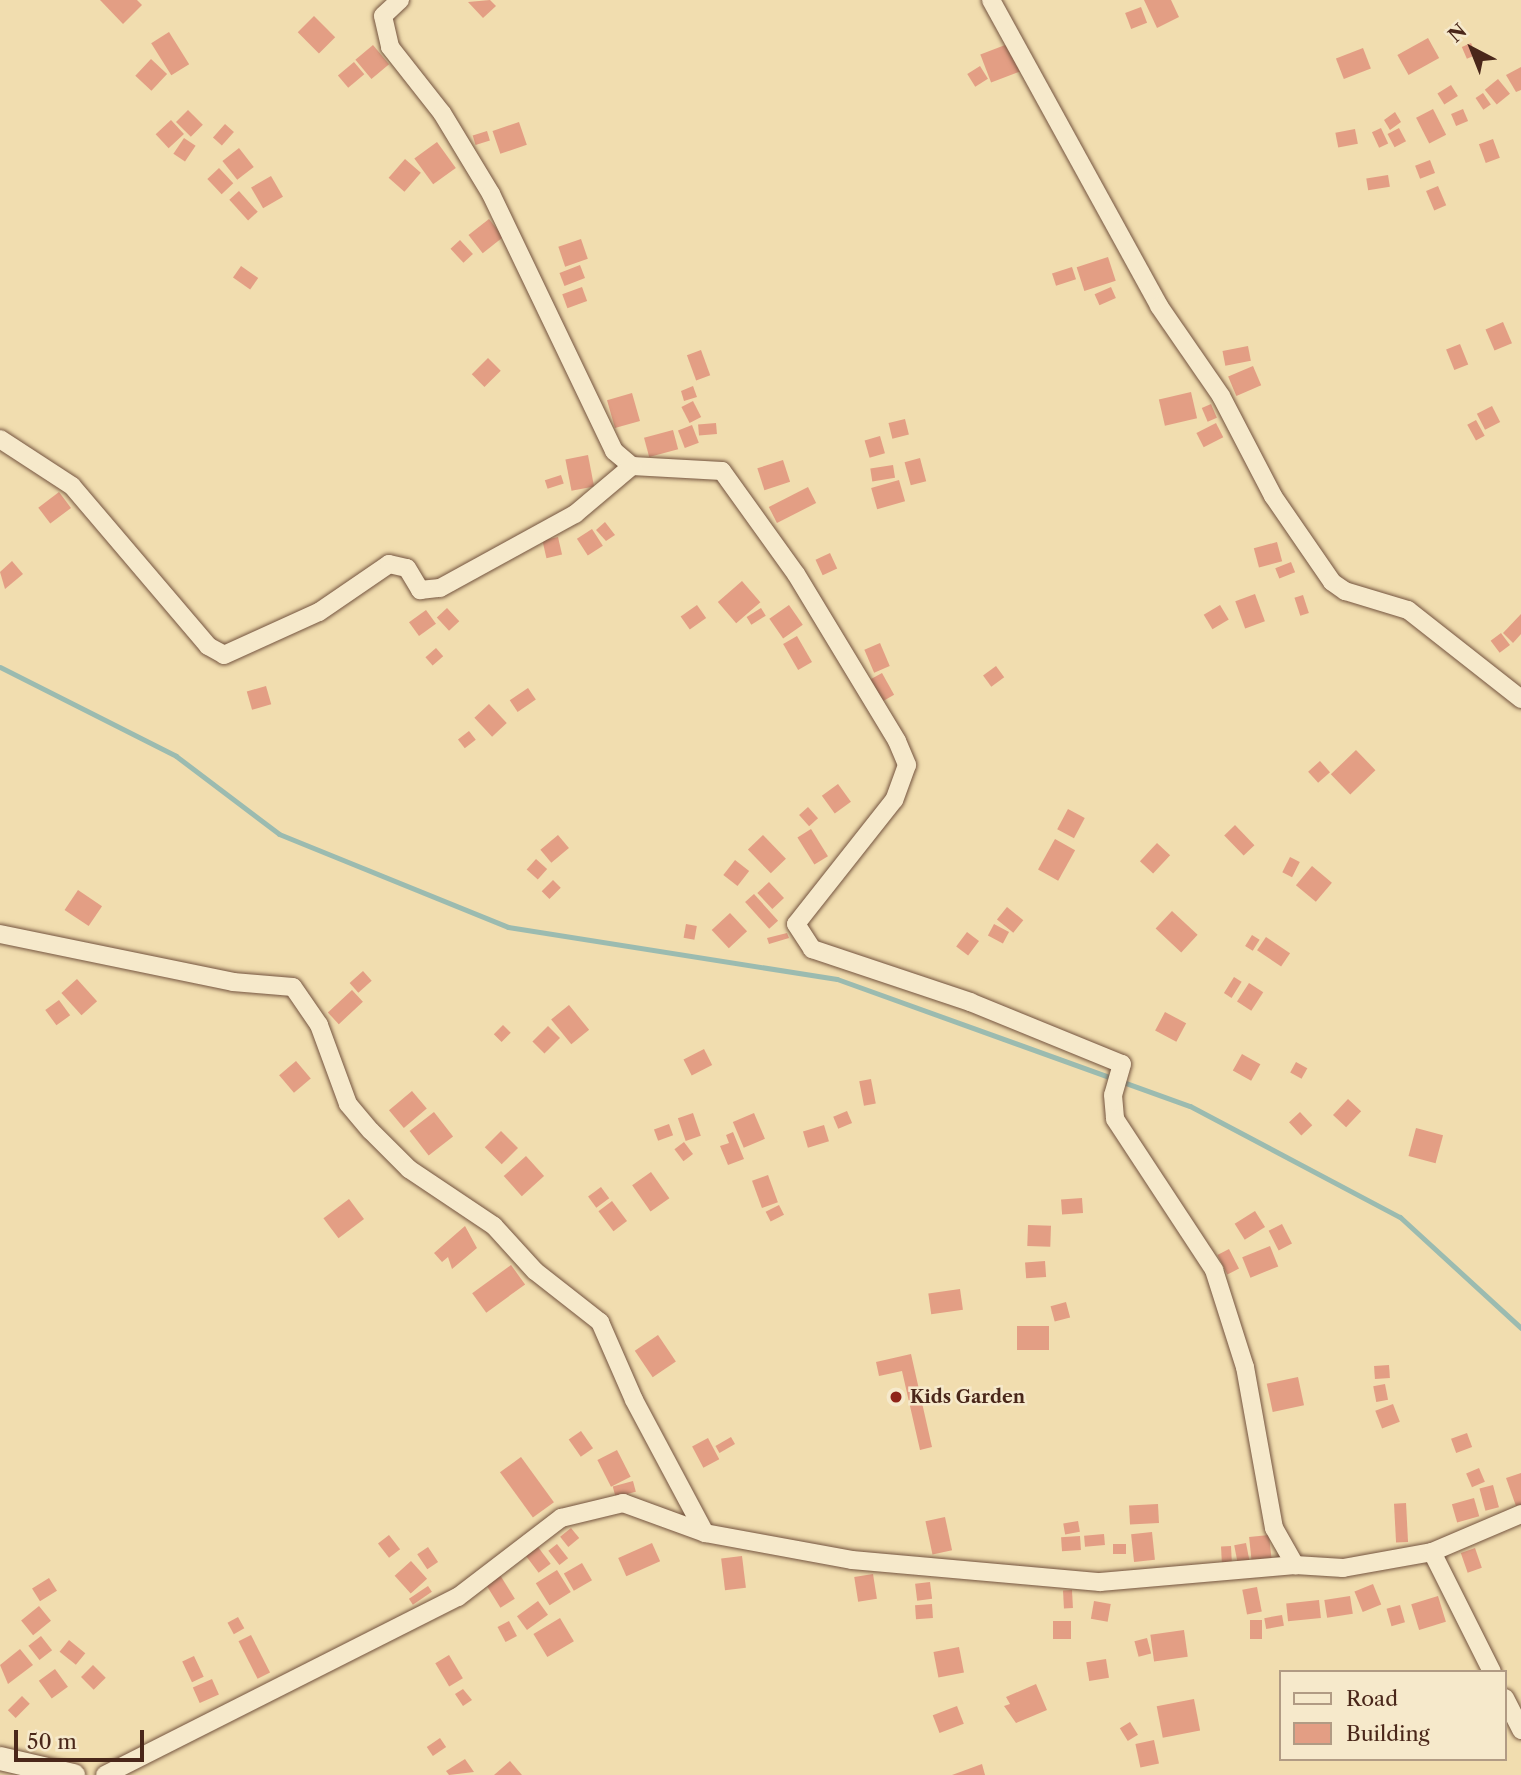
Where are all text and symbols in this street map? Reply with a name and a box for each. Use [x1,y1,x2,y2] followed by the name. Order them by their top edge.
[1437,14,1507,84] north arrow
[1444,19,1471,47] text: N
[910,1386,1025,1408] place label: Kids Garden
[888,1389,904,1405] marker: Kids Garden
[1280,1670,1507,1761] legend
[1346,1686,1398,1711] text: Road
[18,1716,147,1760] scale bar
[1346,1721,1430,1746] text: Building
[27,1729,77,1754] text: 50 m

